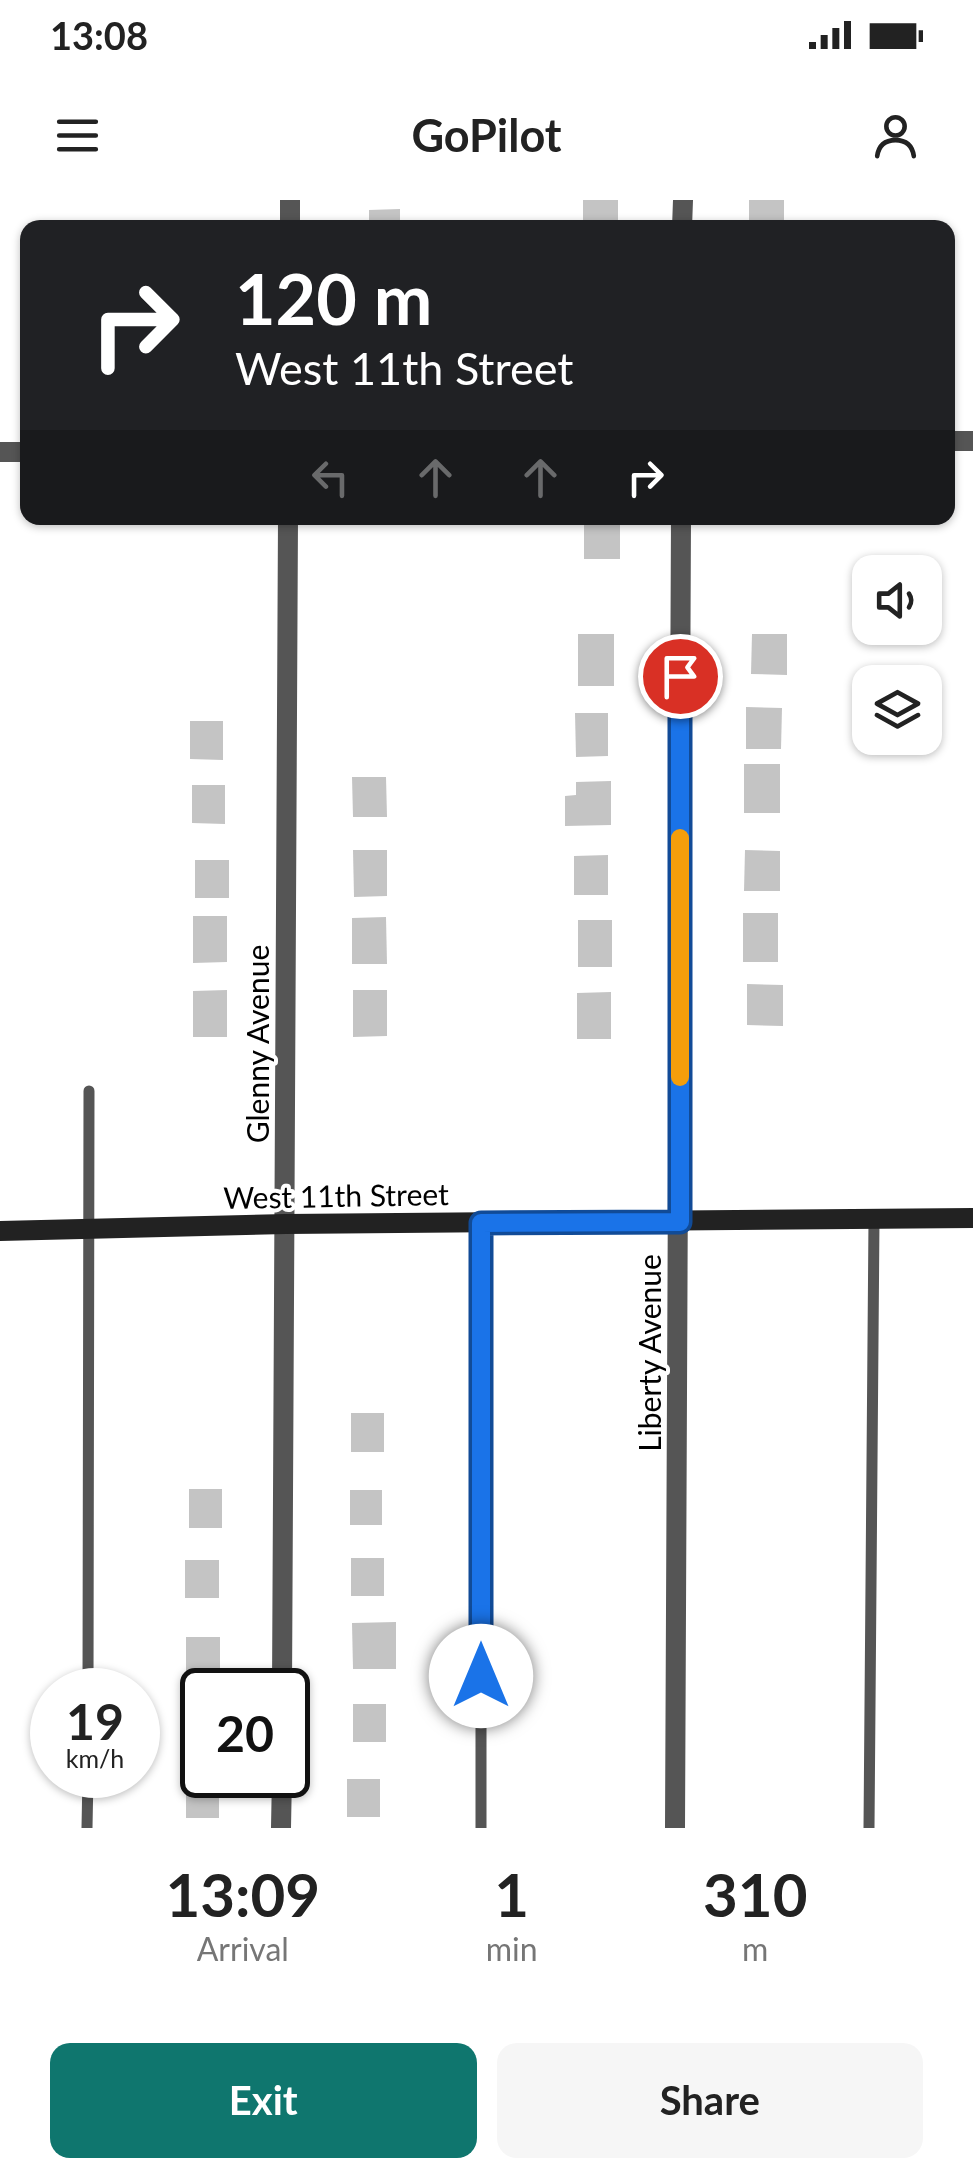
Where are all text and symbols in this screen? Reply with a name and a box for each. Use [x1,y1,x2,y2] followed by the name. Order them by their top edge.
[50,12,148,58] text: 13:08
[50,108,105,163] icon: menu
[411,108,562,162] text: GoPilot
[868,108,923,163] icon: person
[235,256,432,340] text: 120 m
[70,260,200,390] icon: right
[235,341,573,395] text: West 11th Street
[303,450,358,505] icon: left
[408,450,463,505] icon: ahead
[513,450,568,505] icon: ahead
[618,450,673,505] icon: right
[852,555,942,755] map controls
[852,555,942,645] button: sound
[638,634,723,719] pin
[653,649,708,704] icon: arrive
[852,665,942,755] button: layers
[239,945,275,1143] street label: Glenny Avenue
[223,1175,449,1215] street label: West 11th Street
[631,1254,667,1452] street label: Liberty Avenue
[429,1624,533,1728] position arrow
[180,1668,310,1798] speed limit sign: 20
[66,1691,124,1751] text: 19
[66,1743,124,1773] text: km/h
[166,1858,320,1930] text: 13:09
[494,1858,529,1930] text: 1
[703,1858,807,1930] text: 310
[197,1929,289,1968] text: Arrival
[486,1929,538,1968] text: min
[742,1929,768,1968] text: m
[50,2043,477,2158] button: Exit
[497,2043,923,2158] button: Share

